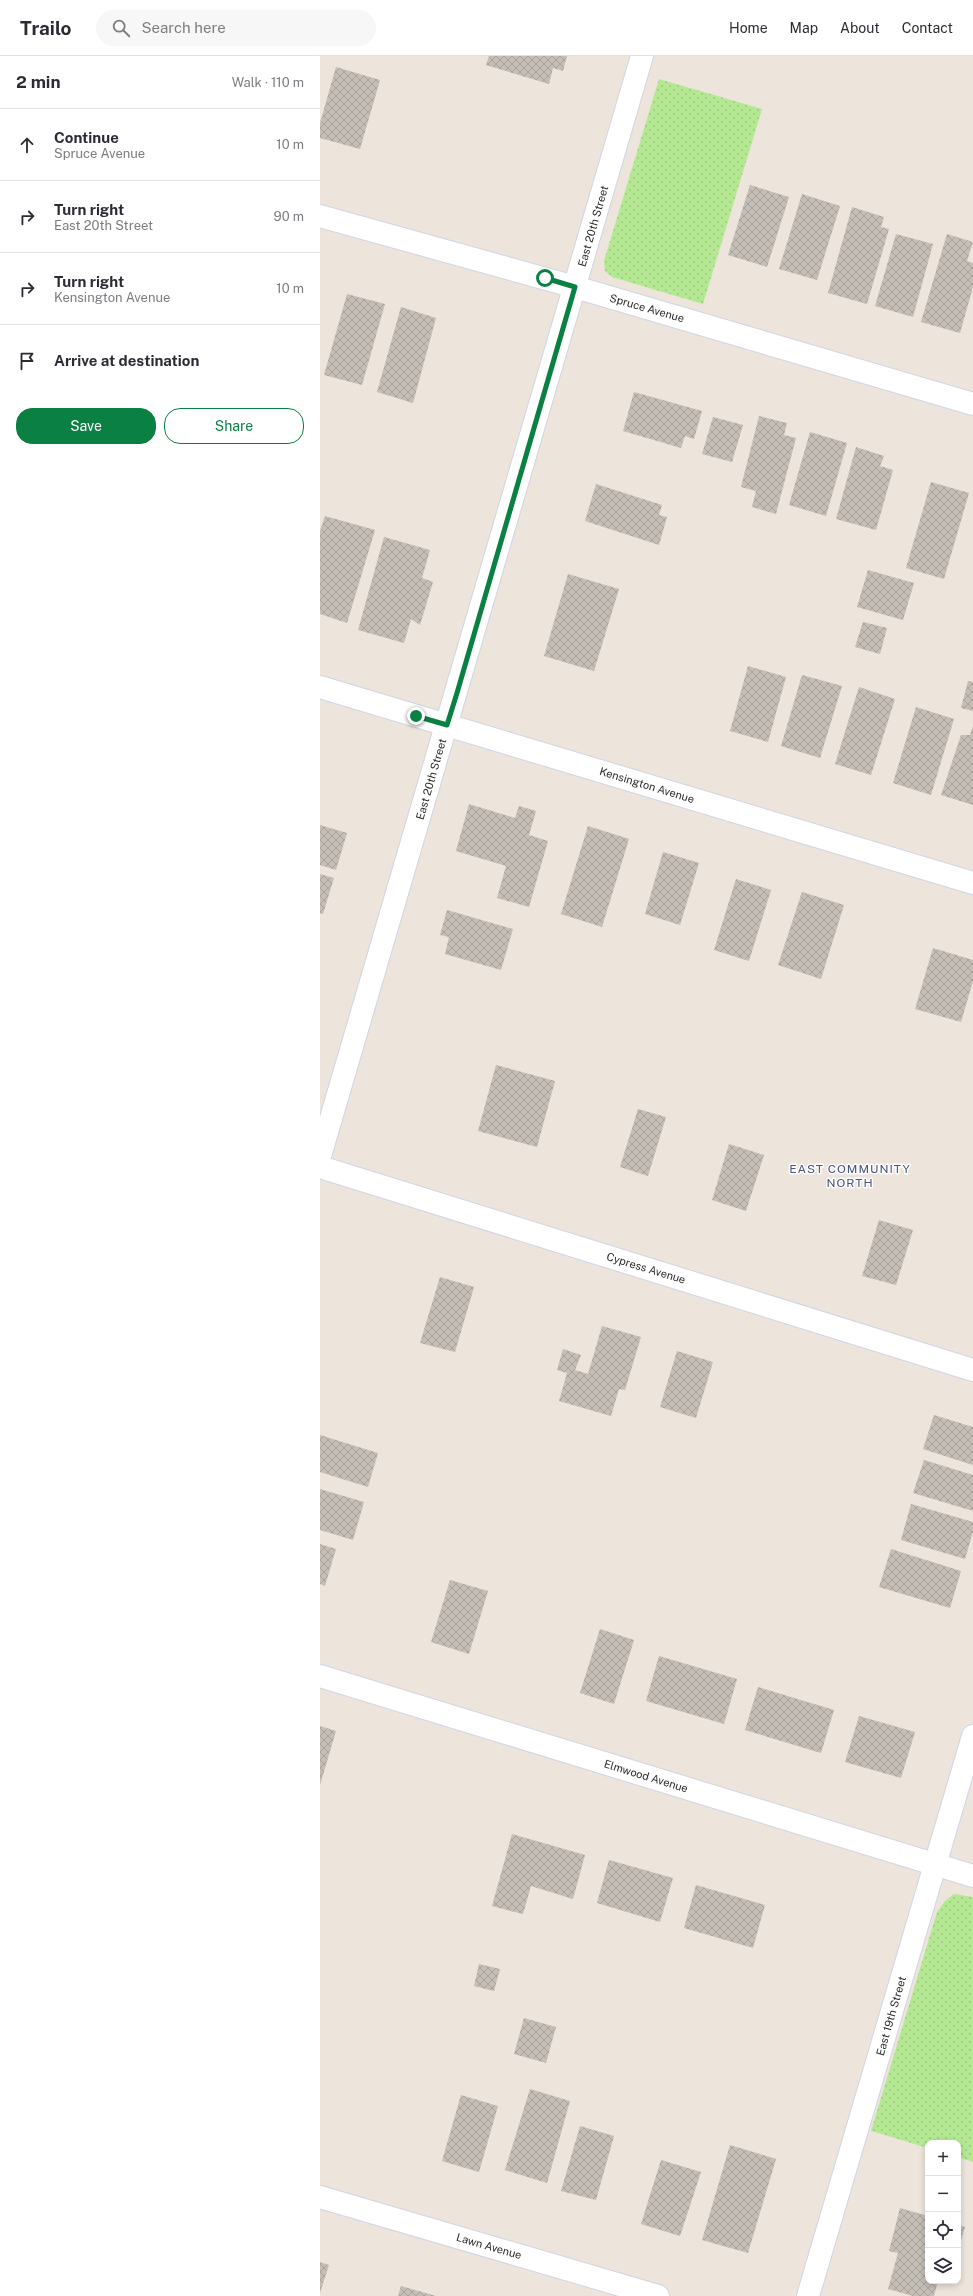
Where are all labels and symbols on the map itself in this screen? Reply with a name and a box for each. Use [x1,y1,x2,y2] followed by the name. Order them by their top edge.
[576,184,610,268] street label: East 20th Street
[536,269,554,287] route start
[608,292,686,324] street label: Spruce Avenue
[407,707,425,725] route end
[414,737,448,821] street label: East 20th Street
[598,765,696,805] street label: Kensington Avenue
[789,1162,911,1190] district label: EAST COMMUNITY NORTH
[605,1250,687,1286] street label: Cypress Avenue
[603,1758,689,1794] street label: Elmwood Avenue
[874,1975,908,2057] street label: East 19th Street
[455,2231,523,2261] street label: Lawn Avenue

